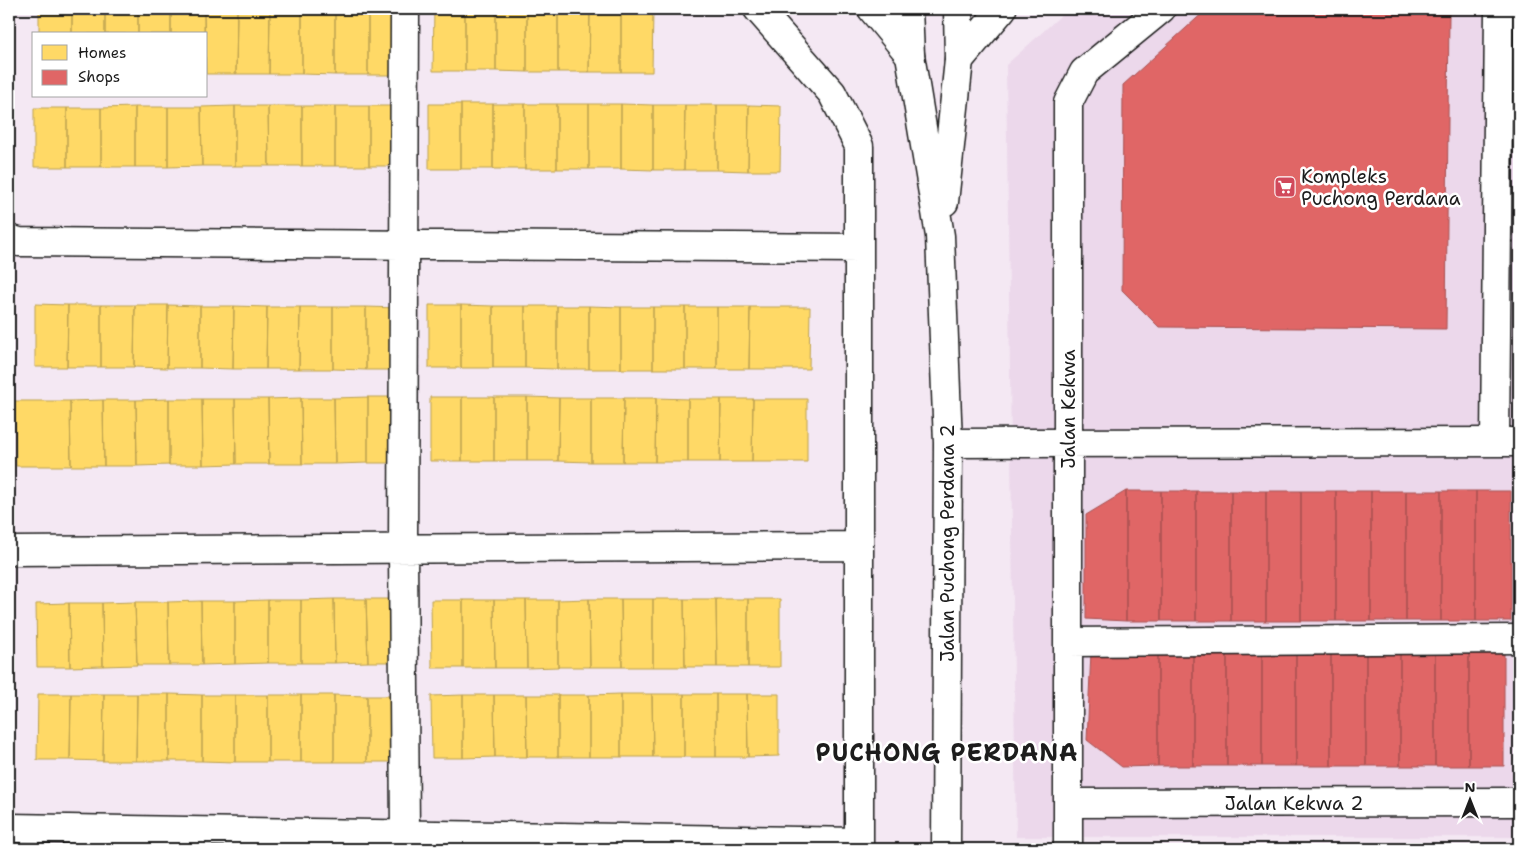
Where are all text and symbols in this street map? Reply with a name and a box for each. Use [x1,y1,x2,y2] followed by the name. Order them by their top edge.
[32,32,208,98] legend
[78,43,126,63] text: Homes
[78,67,120,87] text: Shops
[1301,164,1461,211] place label: Kompleks Puchong Perdana
[1273,175,1297,199] supermarket icon: Kompleks Puchong Perdana
[1056,349,1081,469] street label: Jalan Kekwa
[935,424,960,662] street label: Jalan Puchong Perdana 2
[816,737,1078,769] district label: PUCHONG PERDANA
[1446,776,1496,826] north arrow
[1464,778,1476,796] text: N
[1224,791,1364,816] street label: Jalan Kekwa 2

